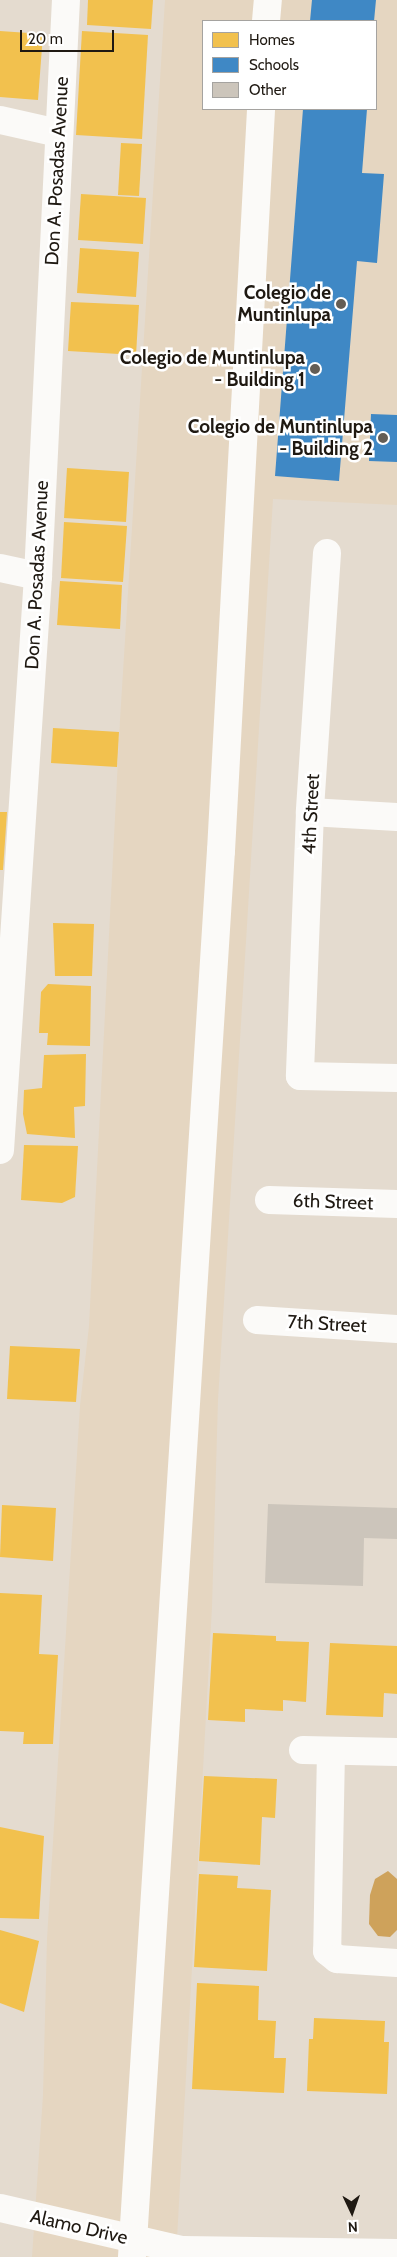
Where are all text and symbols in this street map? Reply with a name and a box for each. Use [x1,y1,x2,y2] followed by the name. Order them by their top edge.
[22,20,116,52] scale bar
[202,20,377,110] legend
[28,30,63,48] text: 20 m
[249,31,295,49] text: Homes
[249,56,299,74] text: Schools
[41,76,73,266] street label: Don A. Posadas Avenue
[249,81,286,99] text: Other
[237,282,331,326] place label: Colegio de Muntinlupa
[335,298,347,310] marker: Colegio de Muntinlupa
[120,347,305,391] place label: Colegio de Muntinlupa - Building 1
[309,363,321,375] marker: Colegio de Muntinlupa - Building 1
[188,416,373,460] place label: Colegio de Muntinlupa - Building 2
[377,432,389,444] marker: Colegio de Muntinlupa - Building 2
[21,480,53,670] street label: Don A. Posadas Avenue
[298,773,324,855] street label: 4th Street
[292,1189,374,1215] street label: 6th Street
[287,1311,367,1337] street label: 7th Street
[327,2187,377,2237] north arrow
[28,2205,130,2249] street label: Alamo Drive
[347,2218,358,2236] text: N

